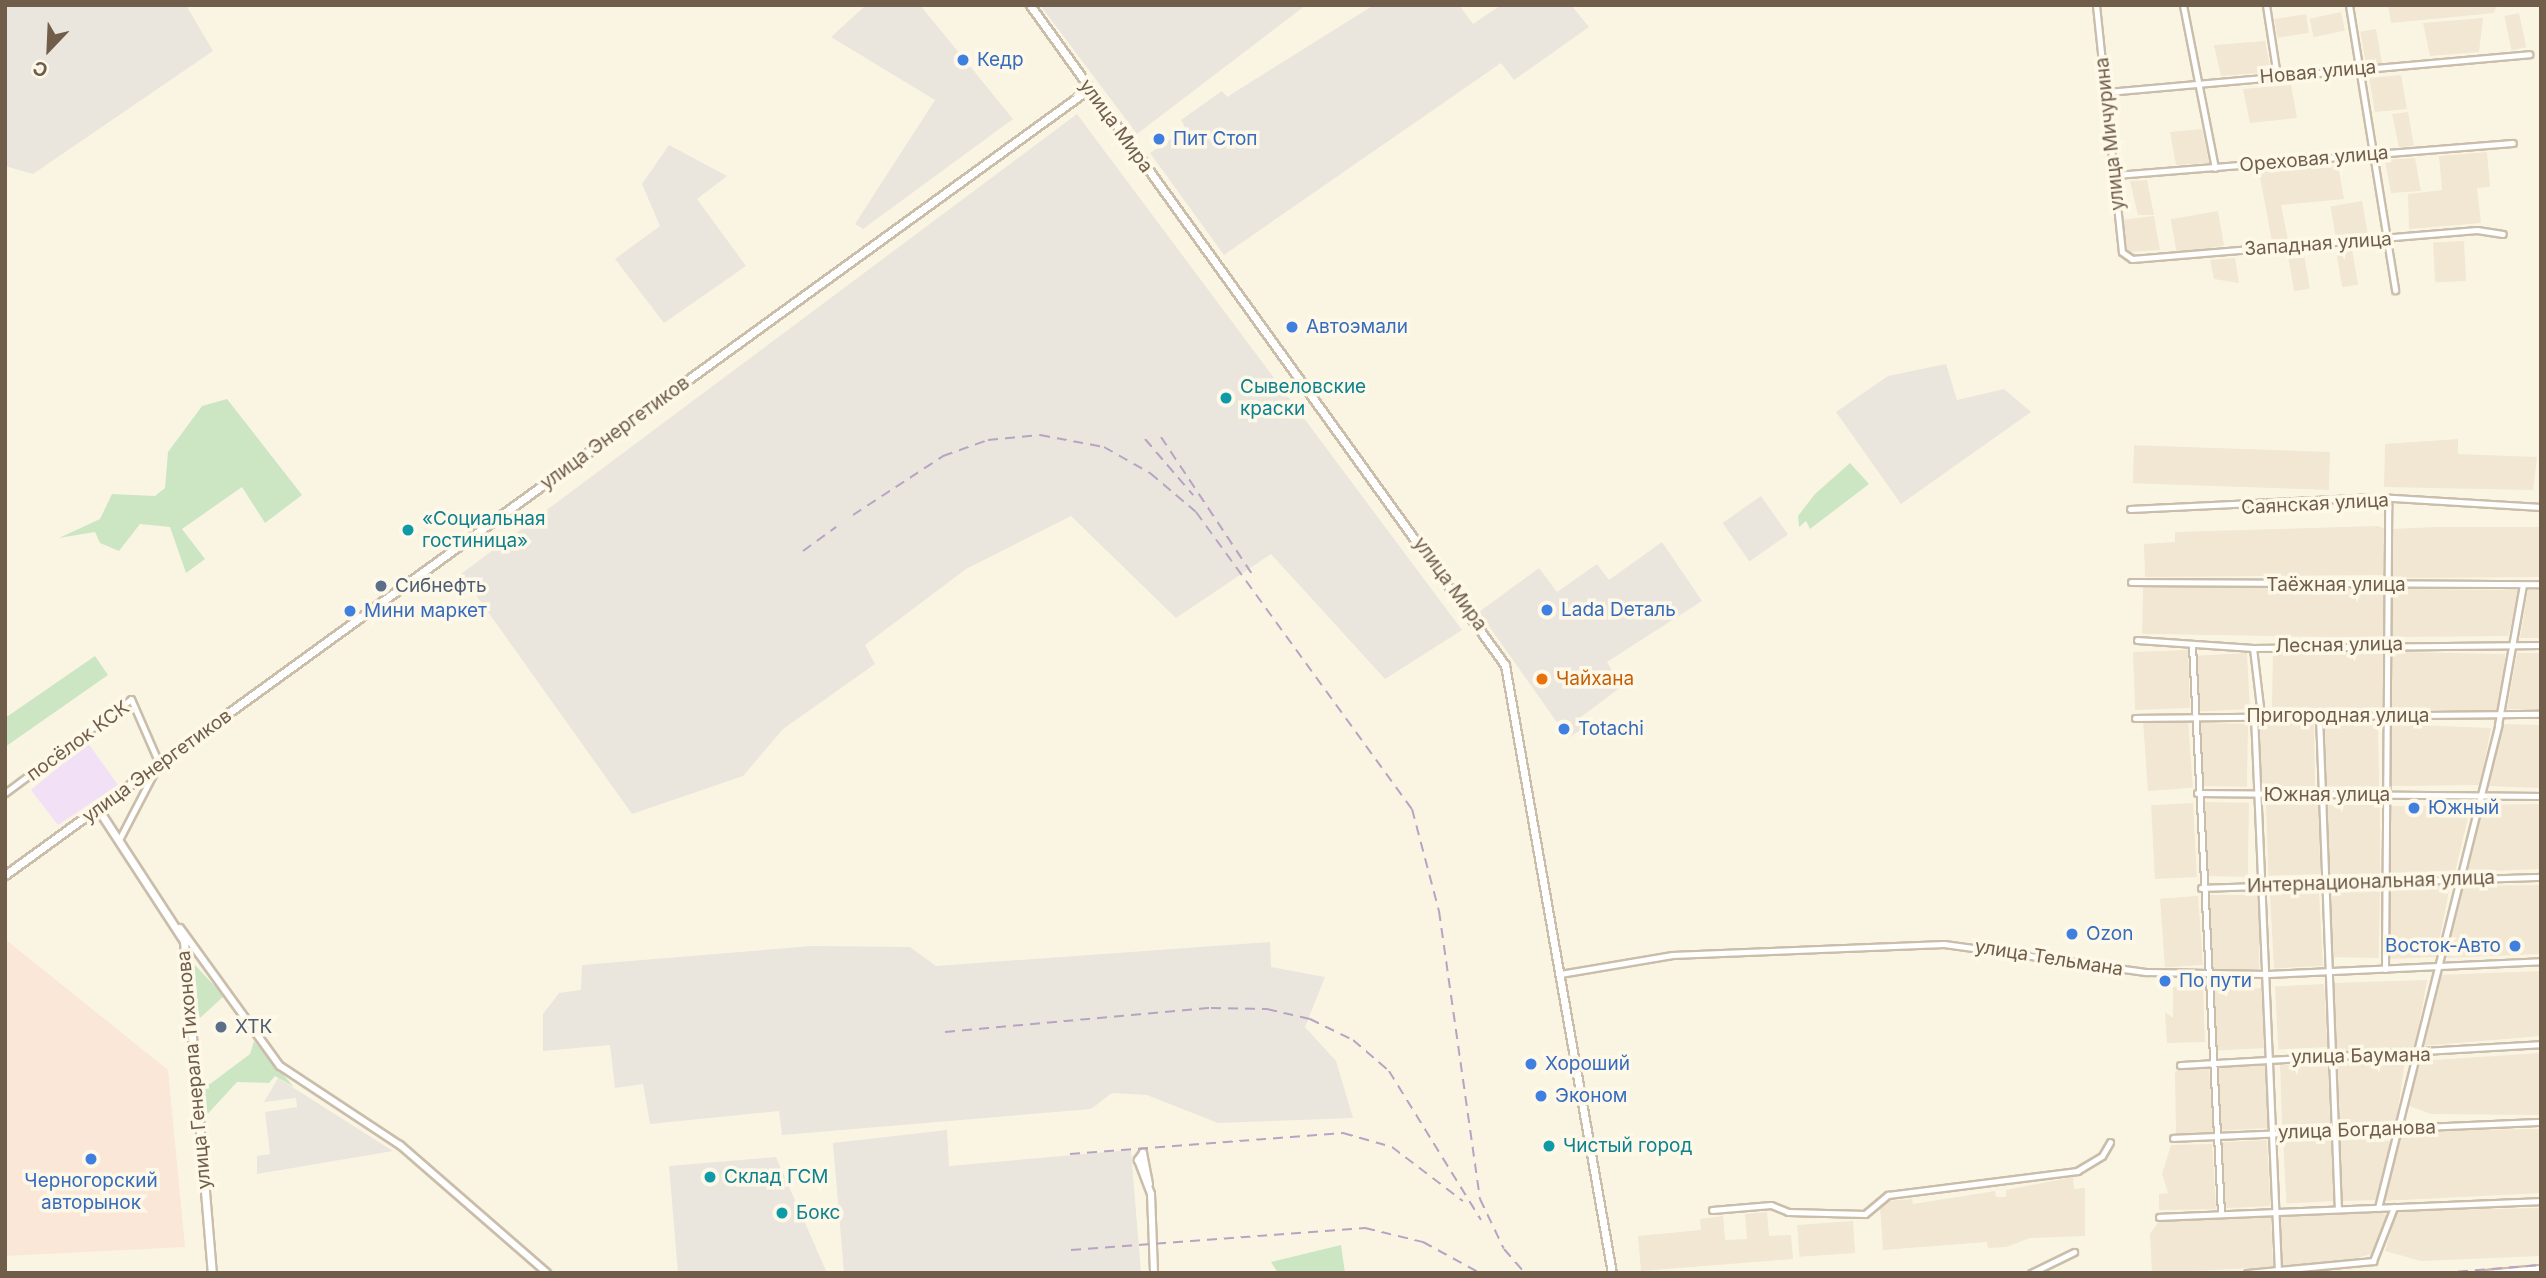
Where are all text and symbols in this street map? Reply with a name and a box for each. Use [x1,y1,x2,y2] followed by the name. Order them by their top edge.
[14,14,84,84] north arrow
[977,49,1024,71] place label: Кедр
[955,52,971,68] marker: Кедр
[30,55,52,82] text: С
[2091,56,2129,212] street label: улица Мичурина
[2259,56,2377,88] street label: Новая улица
[1074,75,1158,177] street label: улица Мира
[1173,128,1258,150] place label: Пит Стоп
[1151,131,1167,147] marker: Пит Стоп
[2239,141,2389,177] street label: Ореховая улица
[2243,227,2393,261] street label: Западная улица
[1306,316,1408,338] place label: Автоэмали
[1284,319,1300,335] marker: Автоэмали
[536,371,694,495] street label: улица Энергетиков
[1240,376,1366,420] place label: Сывеловские краски
[1218,390,1234,406] marker: Сывеловские краски
[2241,489,2389,519] street label: Саянская улица
[422,508,546,552] place label: «Социальная гостиница»
[400,522,416,538] marker: «Социальная гостиница»
[1408,533,1492,635] street label: улица Мира
[2266,574,2406,596] street label: Таёжная улица
[395,575,487,597] place label: Сибнефть
[373,578,389,594] marker: Сибнефть
[1561,599,1676,621] place label: Lada Dеталь
[364,600,487,622] place label: Мини маркет
[1539,602,1555,618] marker: Lada Dеталь
[342,603,358,619] marker: Мини маркет
[2275,632,2403,658] street label: Лесная улица
[1556,668,1634,690] place label: Чайхана
[1534,671,1550,687] marker: Чайхана
[22,696,134,786] street label: посёлок КСК
[78,704,236,828] street label: улица Энергетиков
[2246,705,2430,727] street label: Пригородная улица
[1578,718,1644,740] place label: Totachi
[1556,721,1572,737] marker: Totachi
[2264,784,2390,806] street label: Южная улица
[2428,797,2499,819] place label: Южный
[2406,800,2422,816] marker: Южный
[2247,866,2495,898] street label: Интернациональная улица
[2086,923,2133,945] place label: Ozon
[2064,926,2080,942] marker: Ozon
[1973,935,2125,981] street label: улица Тельмана
[2385,935,2501,957] place label: Восток-Авто
[2507,938,2523,954] marker: Восток-Авто
[172,950,216,1190] street label: улица Генерала Тихонова
[2179,970,2252,992] place label: По пути
[2157,973,2173,989] marker: По пути
[235,1016,272,1038] place label: ХТК
[213,1019,229,1035] marker: ХТК
[2291,1043,2431,1069] street label: улица Баумана
[1545,1053,1630,1075] place label: Хороший
[1523,1056,1539,1072] marker: Хороший
[1555,1085,1627,1107] place label: Эконом
[1533,1088,1549,1104] marker: Эконом
[2278,1116,2436,1144] street label: улица Богданова
[1563,1135,1692,1157] place label: Чистый город
[1541,1138,1557,1154] marker: Чистый город
[83,1151,99,1167] marker: Черногорский авторынок
[724,1166,829,1188] place label: Склад ГСМ
[702,1169,718,1185] marker: Склад ГСМ
[24,1170,158,1214] place label: Черногорский авторынок
[796,1202,840,1224] place label: Бокс
[774,1205,790,1221] marker: Бокс

